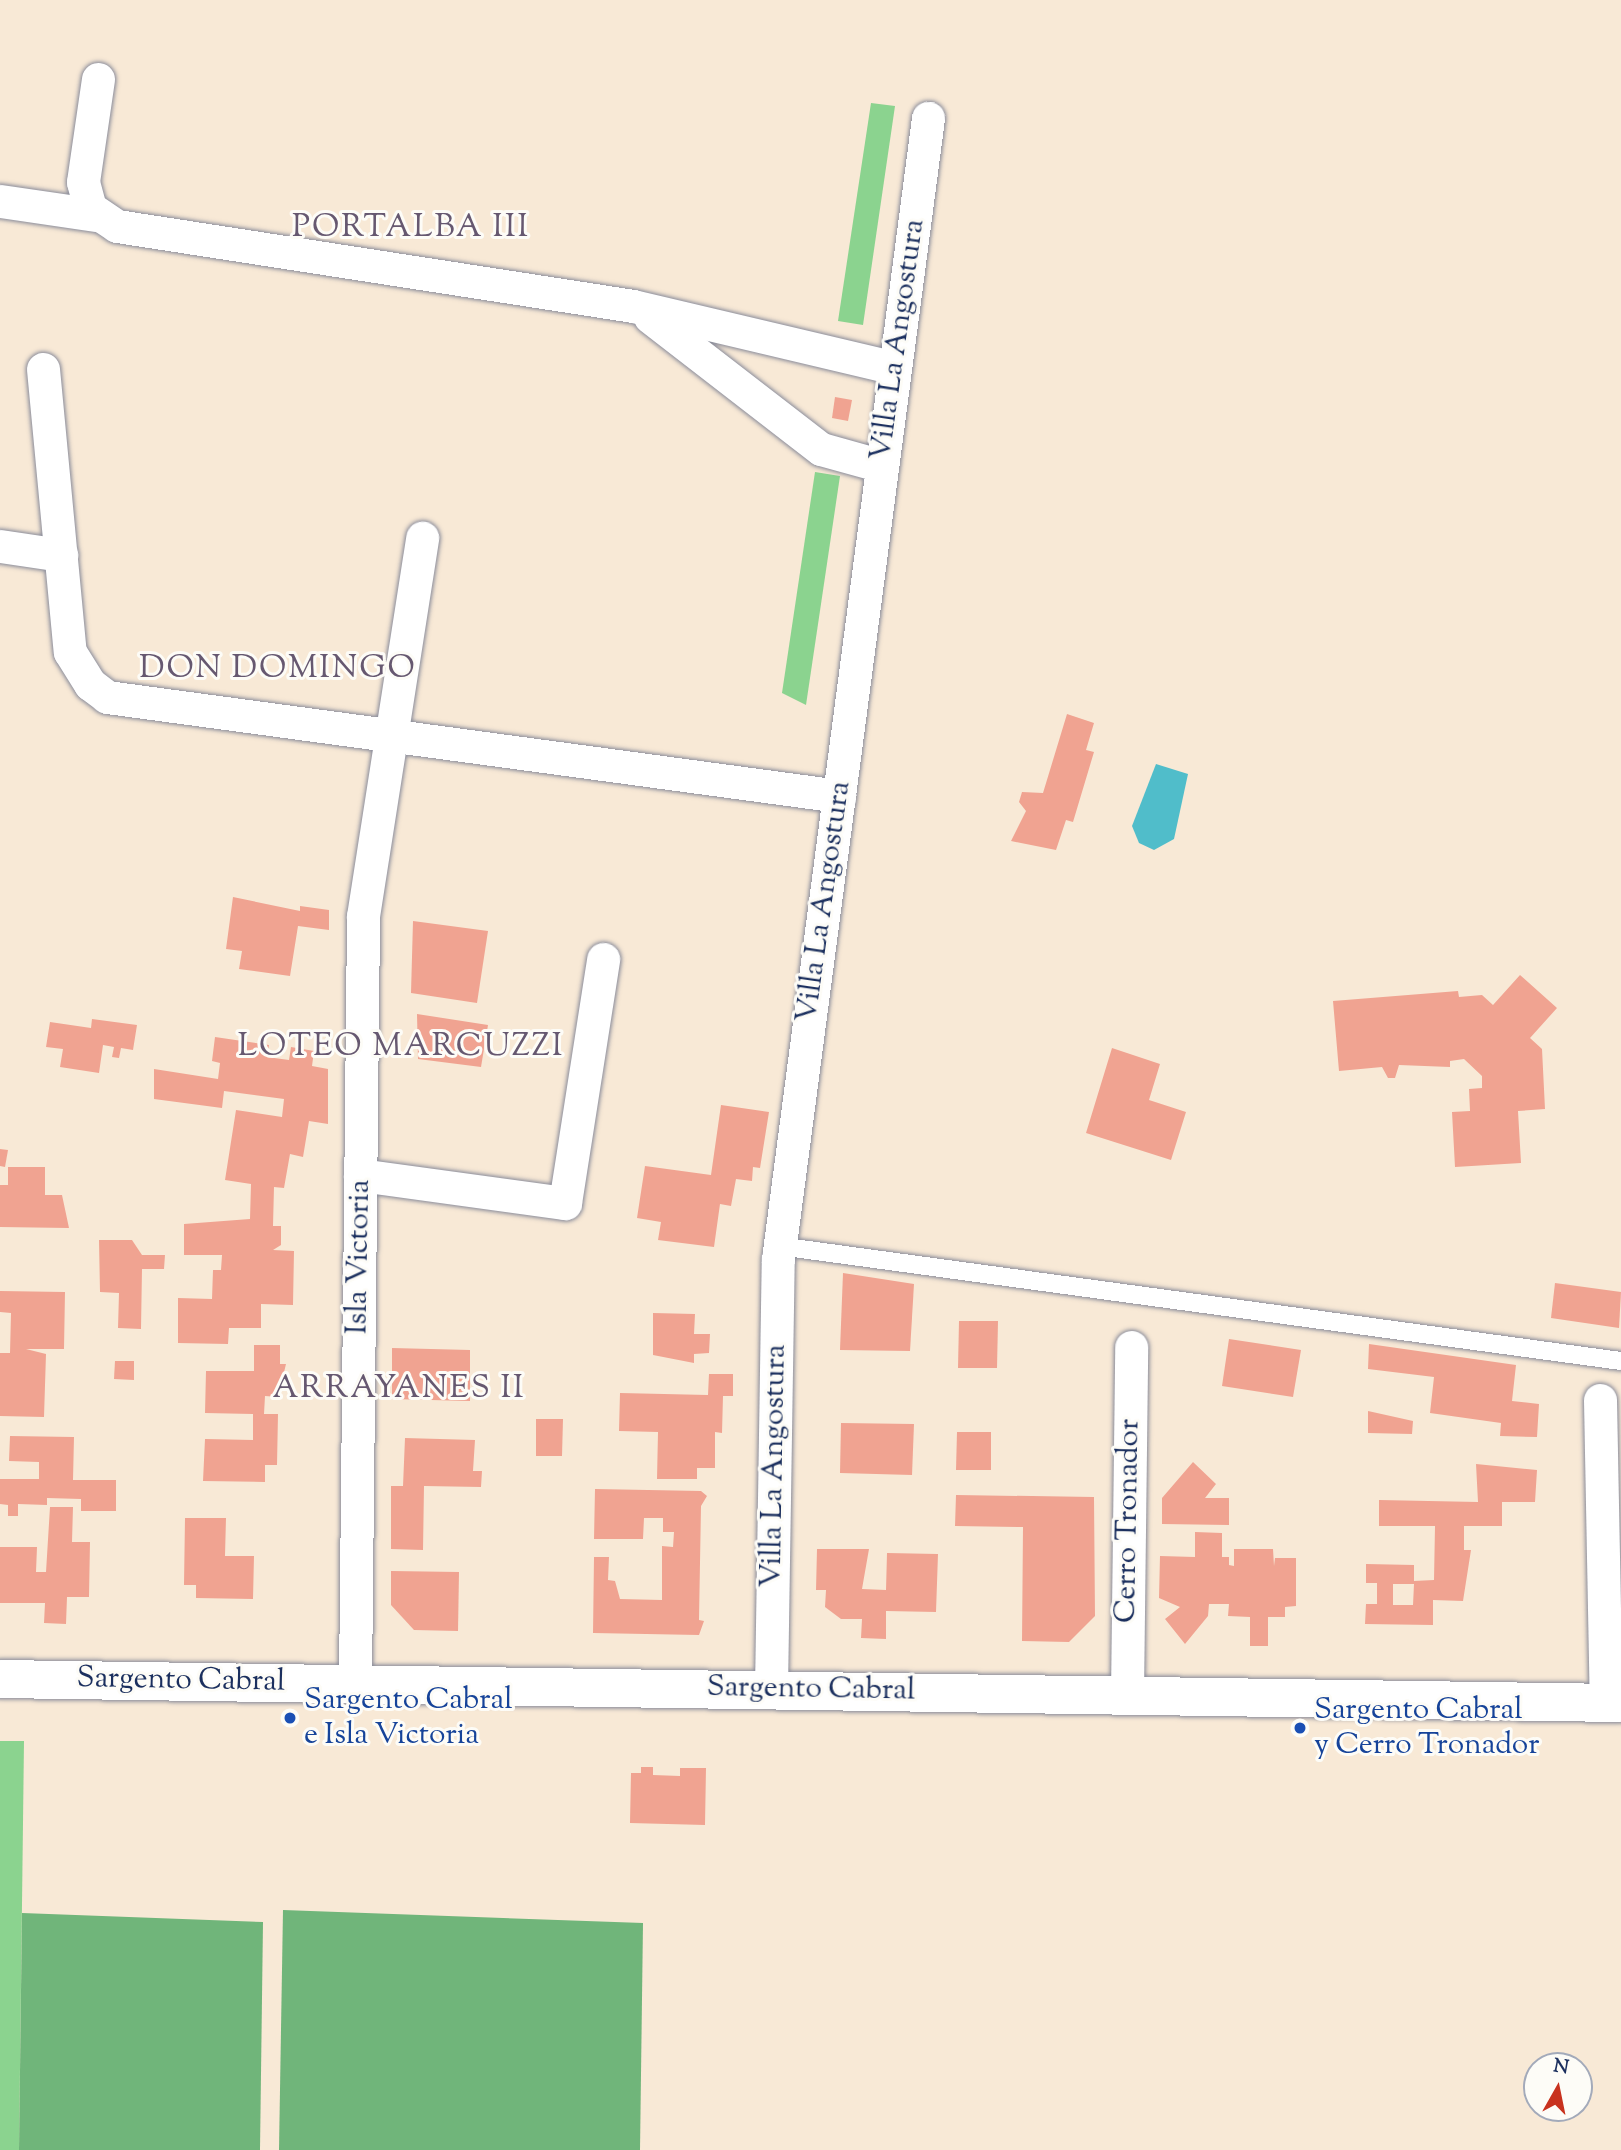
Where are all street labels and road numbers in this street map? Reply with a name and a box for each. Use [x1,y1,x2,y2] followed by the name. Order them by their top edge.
[864,217,934,463] street label: Villa La Angostura
[790,779,860,1025] street label: Villa La Angostura
[341,1179,379,1335] street label: Isla Victoria
[755,1344,795,1588] street label: Villa La Angostura
[1109,1419,1149,1623] street label: Cerro Tronador
[76,1661,286,1701] street label: Sargento Cabral
[706,1670,916,1710] street label: Sargento Cabral

